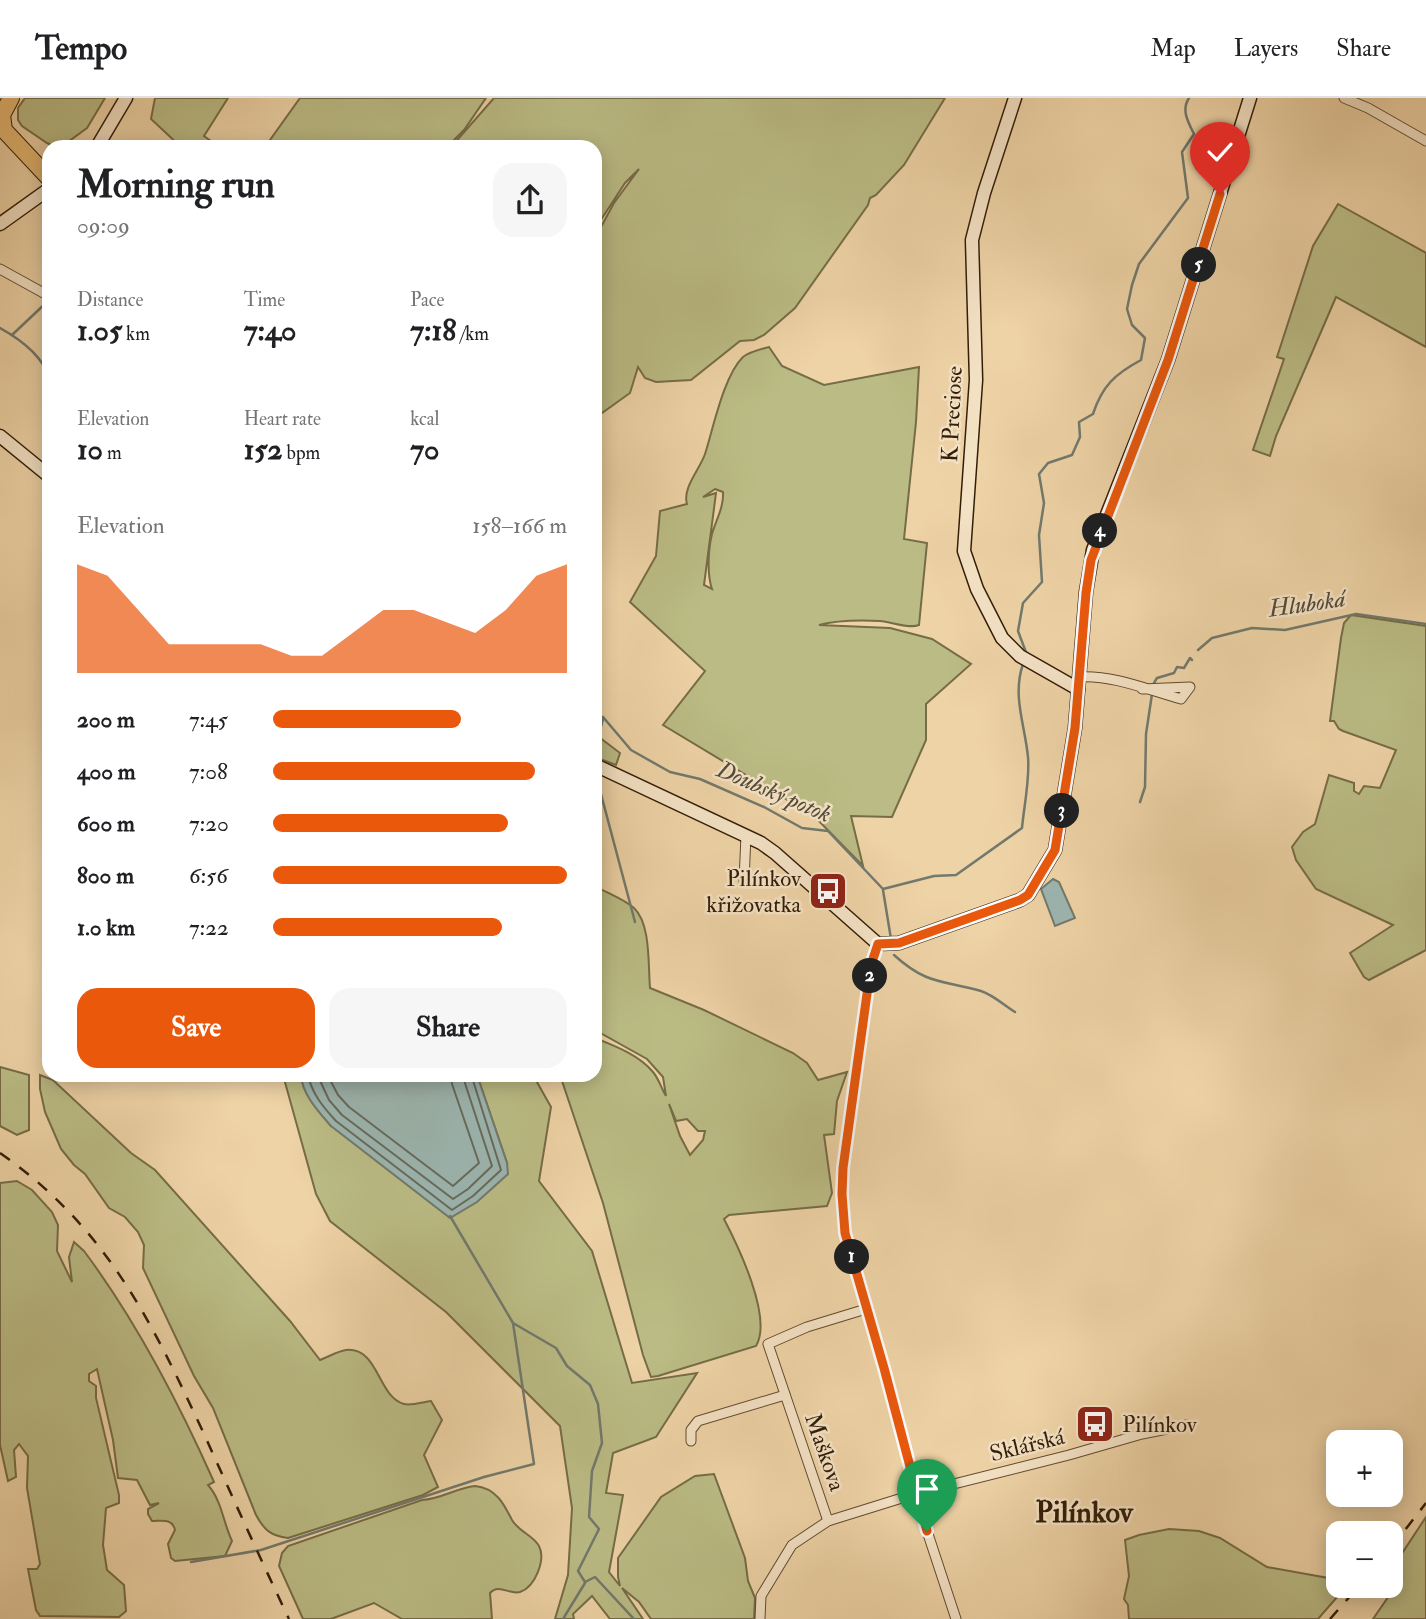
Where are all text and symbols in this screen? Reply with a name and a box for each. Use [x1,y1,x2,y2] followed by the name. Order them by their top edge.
[35,28,127,69] text: Tempo
[1151,33,1196,64] text: Map
[1234,33,1298,64] text: Layers
[1336,33,1391,64] text: Share
[1190,122,1250,194] pin
[1201,133,1239,171] icon: check
[77,161,275,209] text: Morning run
[493,163,567,237] button: share
[77,211,130,240] text: 09:09
[1182,248,1216,282] pin: 5
[1194,252,1203,276] text: 5
[77,288,143,312] text: Distance
[244,288,285,312] text: Time
[410,288,444,312] text: Pace
[77,312,122,349] text: 1.05
[244,312,296,349] text: 7:40
[410,312,456,349] text: 7:18
[122,322,150,346] text: km
[456,322,489,346] text: /km
[935,365,969,463] street label: K Preciose
[77,407,149,431] text: Elevation
[244,407,321,431] text: Heart rate
[410,407,439,431] text: kcal
[77,431,103,468] text: 10
[244,431,283,468] text: 152
[410,431,439,468] text: 70
[103,441,122,465] text: m
[283,441,320,465] text: bpm
[77,511,165,540] text: Elevation
[472,511,567,540] text: 158–166 m
[1082,514,1118,548] pin: 4
[1094,518,1105,542] text: 4
[1266,583,1350,625] water label: Hluboká
[77,705,135,734] text: 200 m
[189,705,228,734] text: 7:45
[711,754,836,830] water label: Doubský potok
[77,757,136,786] text: 400 m
[189,757,228,786] text: 7:08
[1044,794,1080,828] pin: 3
[1058,798,1065,822] text: 3
[77,809,135,838] text: 600 m
[189,809,229,838] text: 7:20
[77,861,134,890] text: 800 m
[189,861,228,890] text: 6:56
[706,864,802,919] place label: Pilínkov křižovatka
[807,870,849,912] bus stop icon: Pilínkov křižovatka
[77,913,135,942] text: 1.0 km
[189,913,229,942] text: 7:22
[852,958,888,994] pin: 2
[865,963,874,987] text: 2
[77,988,315,1068] button: Save
[329,988,567,1068] button: Share
[834,1240,870,1274] pin: 1
[848,1244,855,1268] text: 1
[1074,1403,1116,1445] bus stop icon: Pilínkov
[798,1409,852,1495] street label: Maškova
[1122,1410,1198,1439] place label: Pilínkov
[987,1422,1068,1468] street label: Sklářská
[1326,1430,1403,1598] map controls
[1326,1430,1403,1507] button: +
[897,1459,957,1531] pin
[908,1470,946,1508] icon: arrive
[1035,1494,1134,1531] district label: Pilínkov
[1326,1521,1403,1598] button: −

